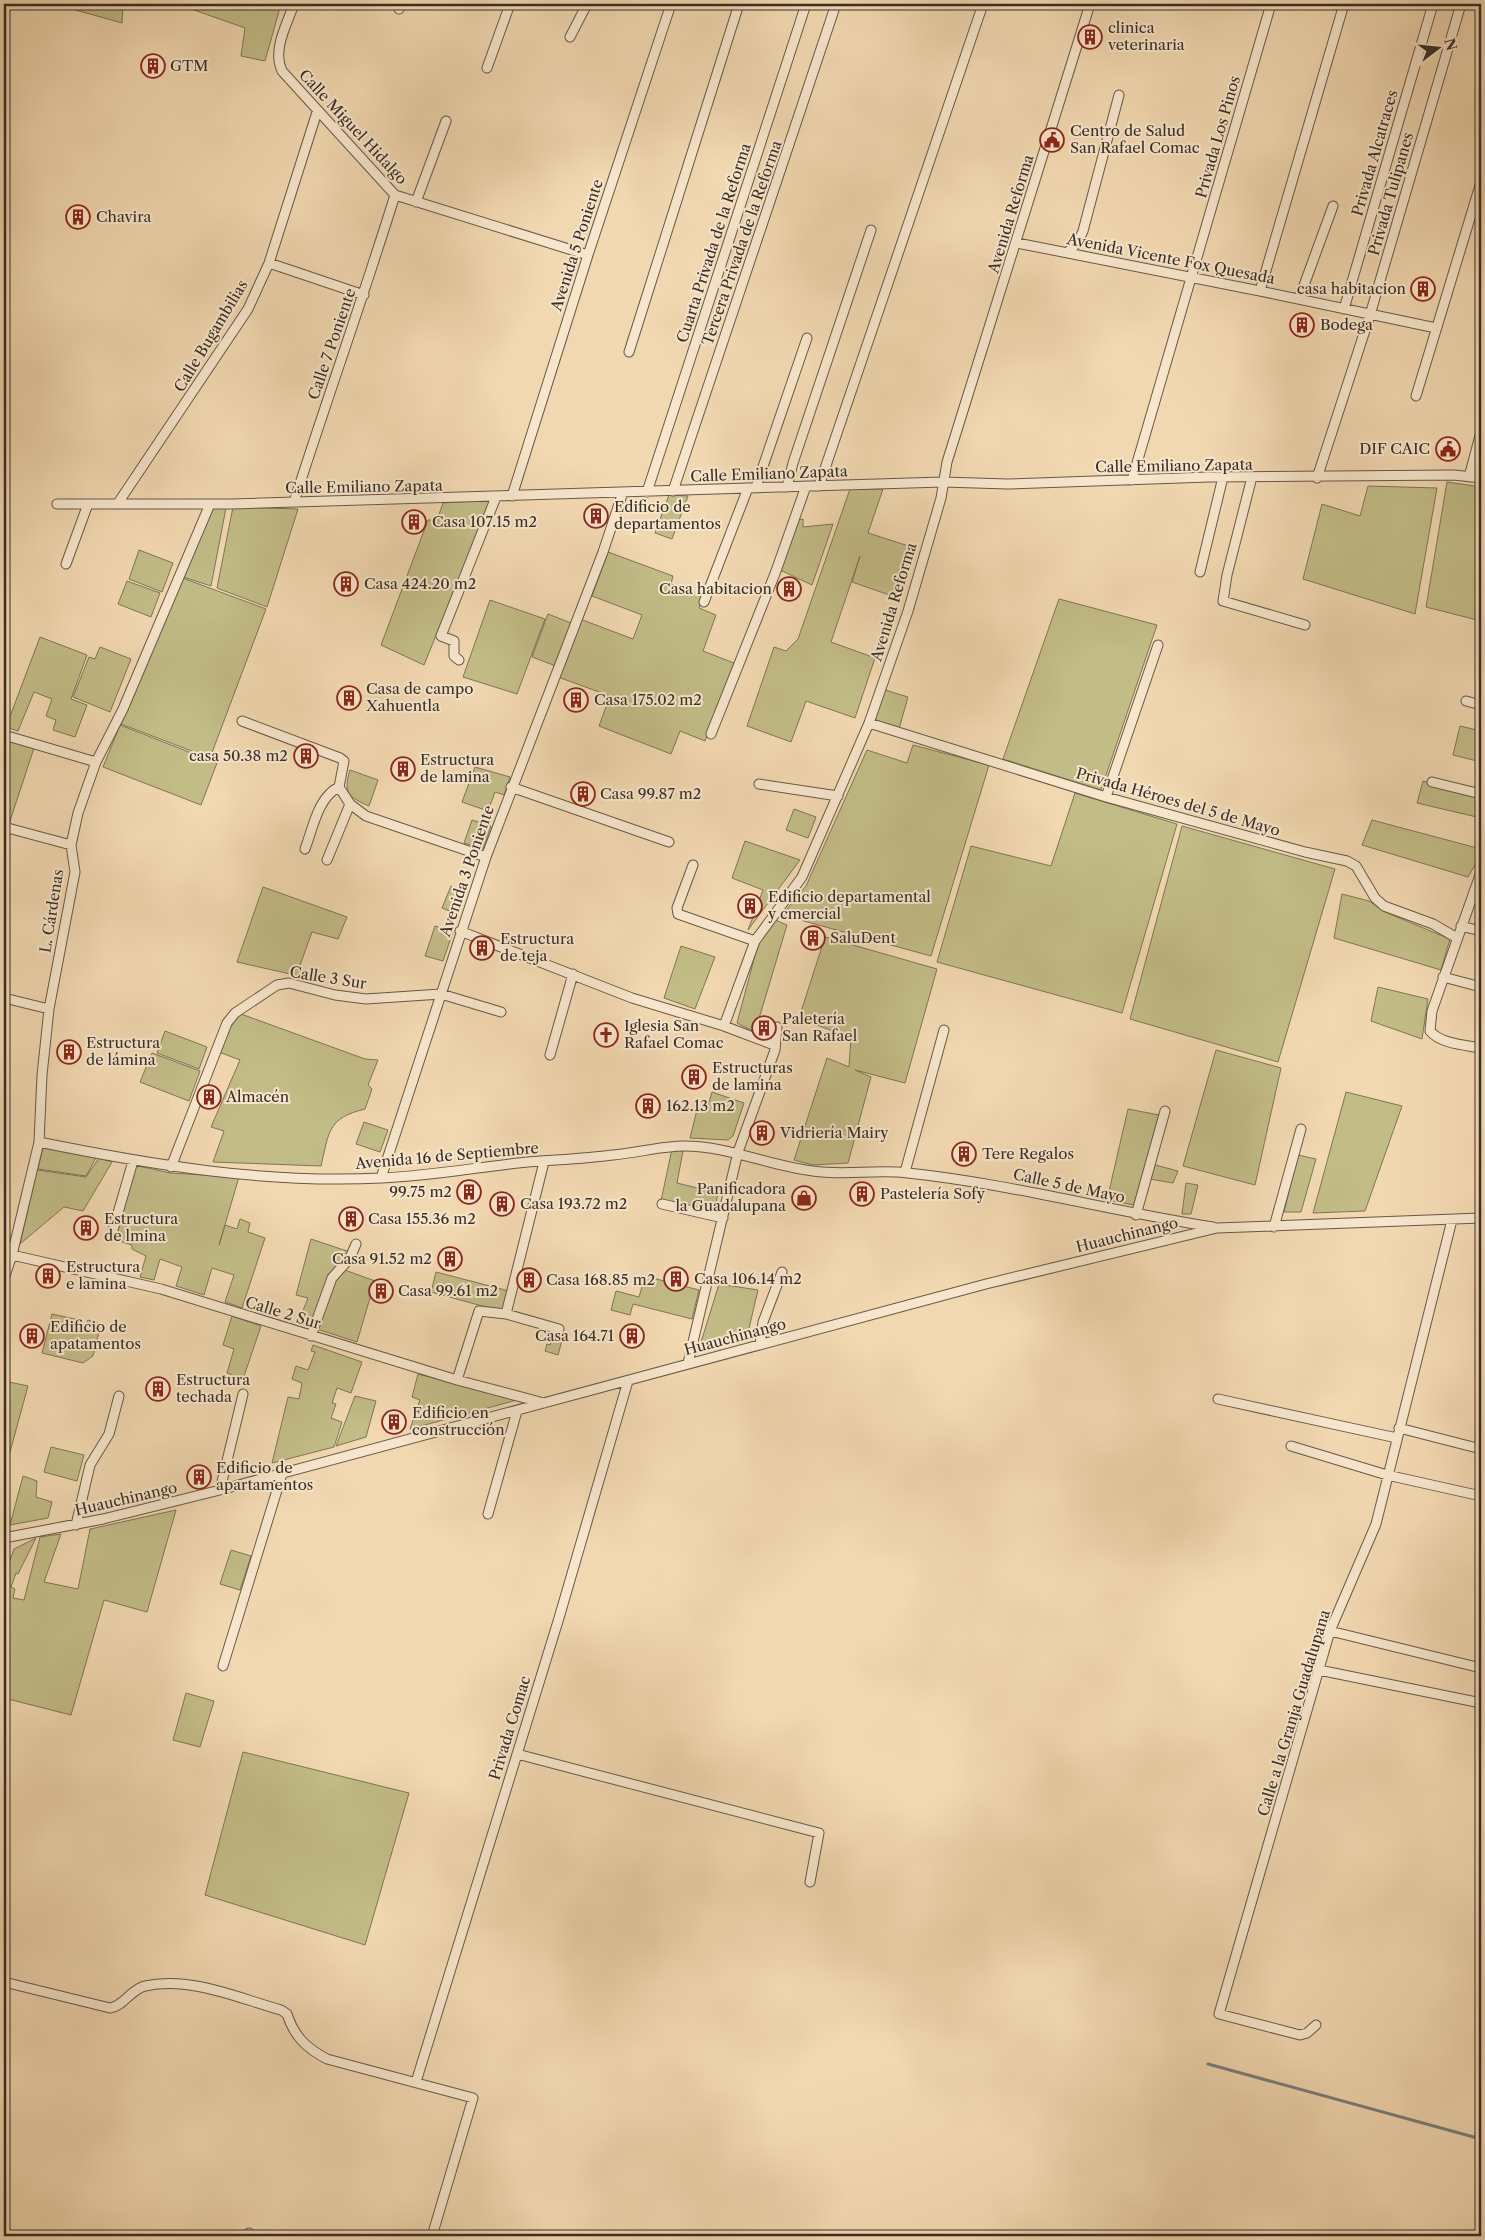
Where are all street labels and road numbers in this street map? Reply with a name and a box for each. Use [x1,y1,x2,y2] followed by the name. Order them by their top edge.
[295,65,412,188] street label: Calle Miguel Hidalgo
[1191,74,1244,200] street label: Privada Los Pinos
[1347,88,1402,218] street label: Privada Alcatraces
[1364,130,1417,258] street label: Privada Tulipanes
[698,138,786,348] street label: Tercera Privada de la Reforma
[672,141,755,345] street label: Cuarta Privada de la Reforma
[983,152,1038,276] street label: Avenida Reforma
[546,177,607,314] street label: Avenida 5 Poniente
[1065,229,1277,288] street label: Avenida Vicente Fox Quesada
[170,276,252,395] street label: Calle Bugambilias
[304,286,359,402] street label: Calle 7 Poniente
[1095,455,1253,476] street label: Calle Emiliano Zapata
[690,461,848,486] street label: Calle Emiliano Zapata
[285,476,443,497] street label: Calle Emiliano Zapata
[866,540,921,664] street label: Avenida Reforma
[1074,763,1282,840] street label: Privada Héroes del 5 de Mayo
[435,803,498,940] street label: Avenida 3 Poniente
[35,868,68,954] street label: L. Cárdenas
[288,962,369,993] street label: Calle 3 Sur
[353,1138,540,1173] street label: Avenida 16 de Septiembre
[1011,1164,1127,1207] street label: Calle 5 de Mayo
[1074,1213,1180,1256] street label: Huauchinango
[243,1292,324,1333] street label: Calle 2 Sur
[682,1314,788,1359] street label: Huauchinango
[73,1477,179,1520] street label: Huauchinango
[1253,1607,1334,1818] street label: Calle a la Granja Guadalupana
[485,1674,534,1782] street label: Privada Comac

